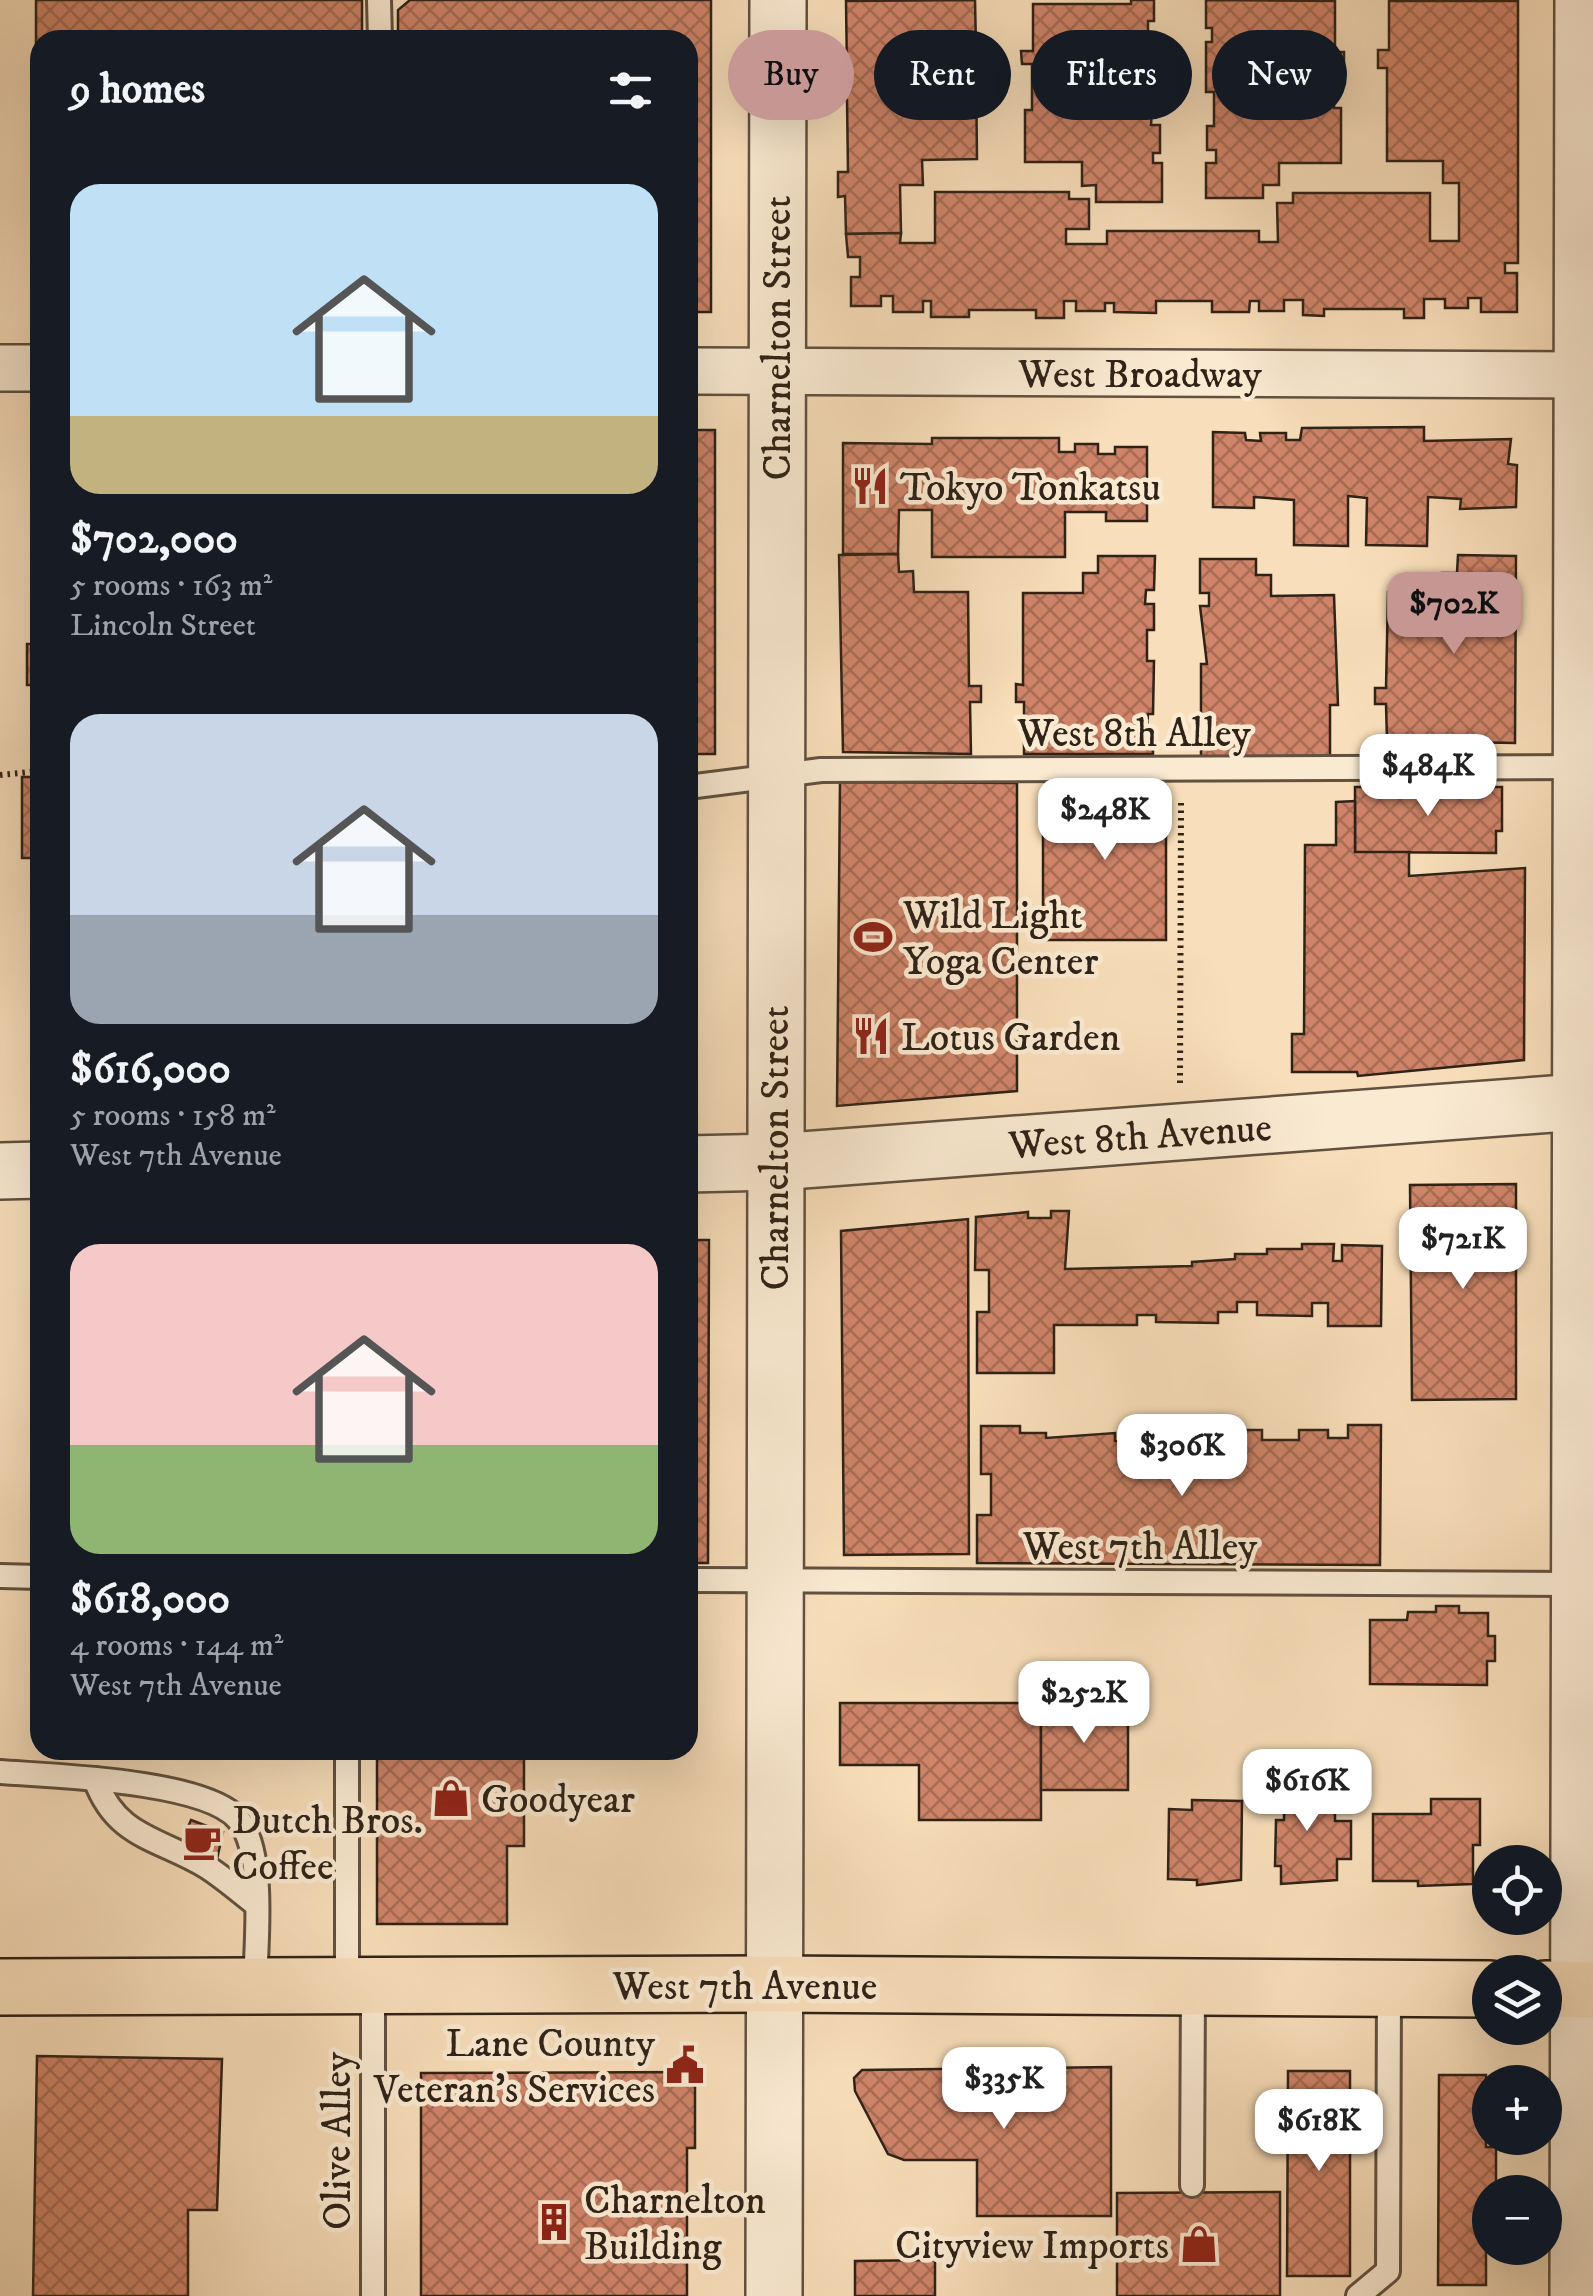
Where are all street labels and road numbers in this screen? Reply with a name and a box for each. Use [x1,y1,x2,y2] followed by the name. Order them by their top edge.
[754,196,804,480] street label: Charnelton Street
[1017,351,1263,401] street label: West Broadway
[1016,710,1252,760] street label: West 8th Alley
[752,1006,802,1290] street label: Charnelton Street
[1006,1104,1274,1172] street label: West 8th Avenue
[1022,1523,1258,1573] street label: West 7th Alley
[612,1963,877,2013] street label: West 7th Avenue
[314,2051,364,2230] street label: Olive Alley

